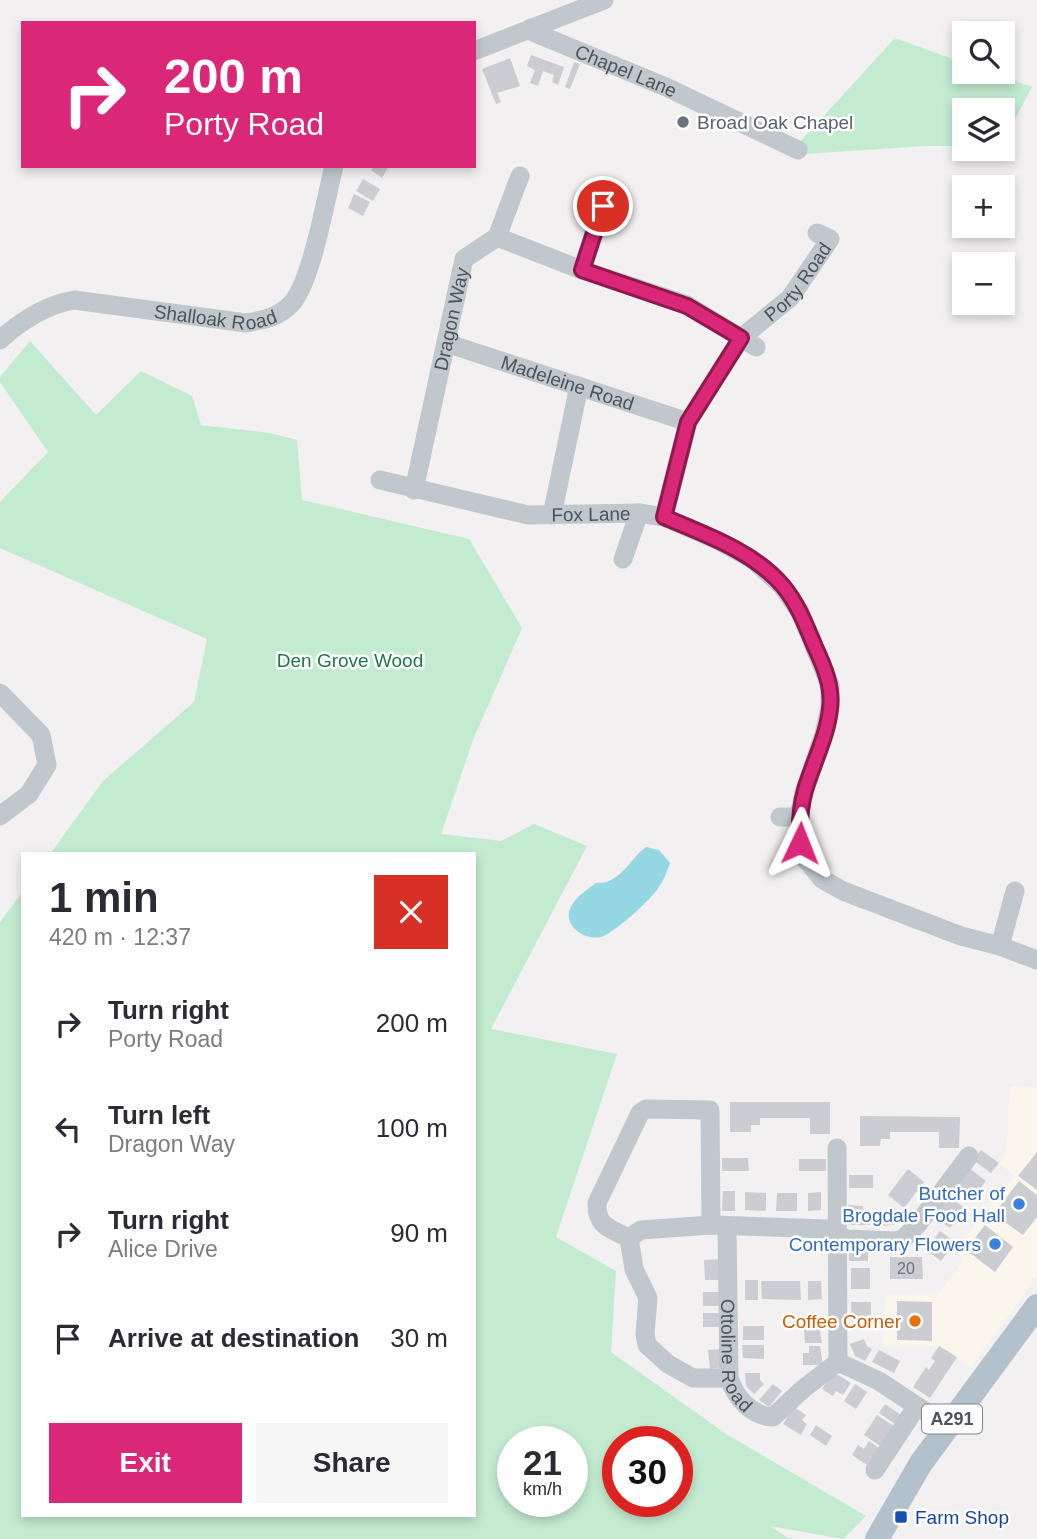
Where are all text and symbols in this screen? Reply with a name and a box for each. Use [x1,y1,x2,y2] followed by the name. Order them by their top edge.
[952,21,1015,315] map controls
[952,21,1015,84] button: search
[572,41,680,102] street label: Chapel Lane
[49,49,140,140] icon: right
[164,49,303,103] text: 200 m
[952,98,1015,161] button: layers
[164,106,324,142] text: Porty Road
[697,112,853,133] place label: Broad Oak Chapel
[675,114,691,130] marker: Broad Oak Chapel
[952,175,1015,238] button: +
[573,176,633,236] pin
[584,187,622,225] icon: arrive
[760,239,836,326] street label: Porty Road
[952,252,1015,315] button: −
[430,265,473,373] street label: Dragon Way
[153,301,280,334] street label: Shalloak Road
[498,352,637,415] street label: Madeleine Road
[551,503,631,526] street label: Fox Lane
[277,650,423,671] park label: Den Grove Wood
[763,806,837,880] position arrow
[49,874,159,921] text: 1 min
[374,875,448,949] button: close
[49,924,191,950] text: 420 m · 12:37
[108,995,229,1025] text: Turn right
[49,1005,87,1043] icon: right
[376,1008,448,1038] text: 200 m
[108,1026,223,1052] text: Porty Road
[108,1100,210,1130] text: Turn left
[49,1110,87,1148] icon: left
[376,1113,448,1143] text: 100 m
[108,1131,235,1157] text: Dragon Way
[842,1183,1006,1226] place label: Butcher of Brogdale Food Hall
[1011,1196,1027,1212] marker: Butcher of Brogdale Food Hall
[108,1205,229,1235] text: Turn right
[49,1215,87,1253] icon: right
[390,1218,448,1248] text: 90 m
[789,1234,981,1255] place label: Contemporary Flowers
[108,1236,218,1262] text: Alice Drive
[987,1236,1003,1252] marker: Contemporary Flowers
[897,1260,915,1277] house number: 20
[717,1299,756,1416] street label: Ottoline Road
[782,1311,902,1332] place label: Coffee Corner
[907,1313,923,1329] marker: Coffee Corner
[49,1320,87,1358] icon: arrive
[108,1323,359,1353] text: Arrive at destination
[390,1323,448,1353] text: 30 m
[922,1404,982,1434] road number: A291
[49,1423,242,1503] button: Exit
[256,1423,448,1503] button: Share
[602,1426,693,1517] speed limit sign: 30
[523,1443,562,1482] text: 21
[523,1479,562,1499] text: km/h
[915,1507,1009,1528] place label: Farm Shop
[893,1509,909,1525] marker: Farm Shop

